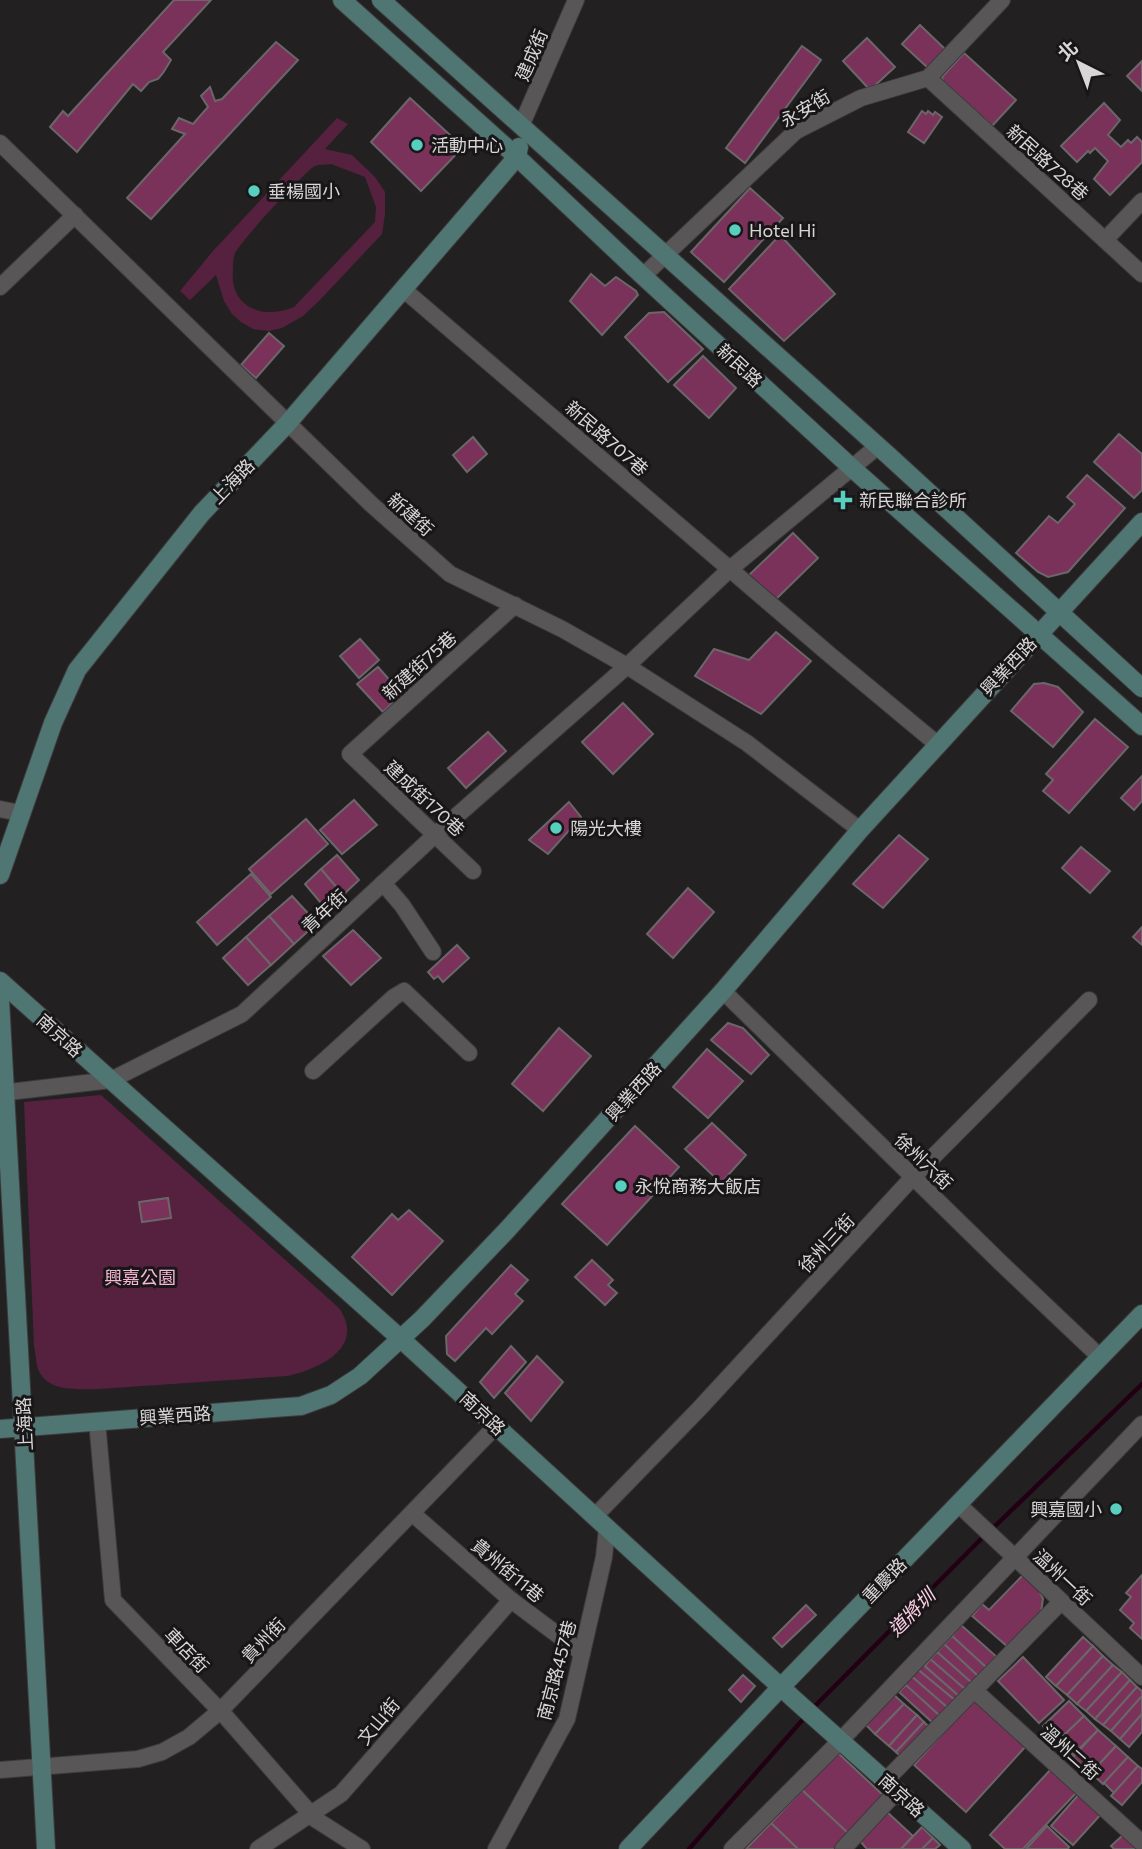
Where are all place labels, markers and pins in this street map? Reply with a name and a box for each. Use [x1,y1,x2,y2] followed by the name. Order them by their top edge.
[431,134,503,156] place label: 活動中心
[409,137,425,153] marker: 活動中心
[268,180,340,202] place label: 垂楊國小
[246,183,262,199] marker: 垂楊國小
[749,219,816,241] place label: Hotel Hi
[727,222,743,238] marker: Hotel Hi
[859,489,967,511] place label: 新民聯合診所
[833,490,853,510] marker: 新民聯合診所
[570,817,642,839] place label: 陽光大樓
[548,820,564,836] marker: 陽光大樓
[635,1175,761,1197] place label: 永悅商務大飯店
[613,1178,629,1194] marker: 永悅商務大飯店
[1030,1498,1102,1520] place label: 興嘉國小
[1108,1501,1124,1517] marker: 興嘉國小

